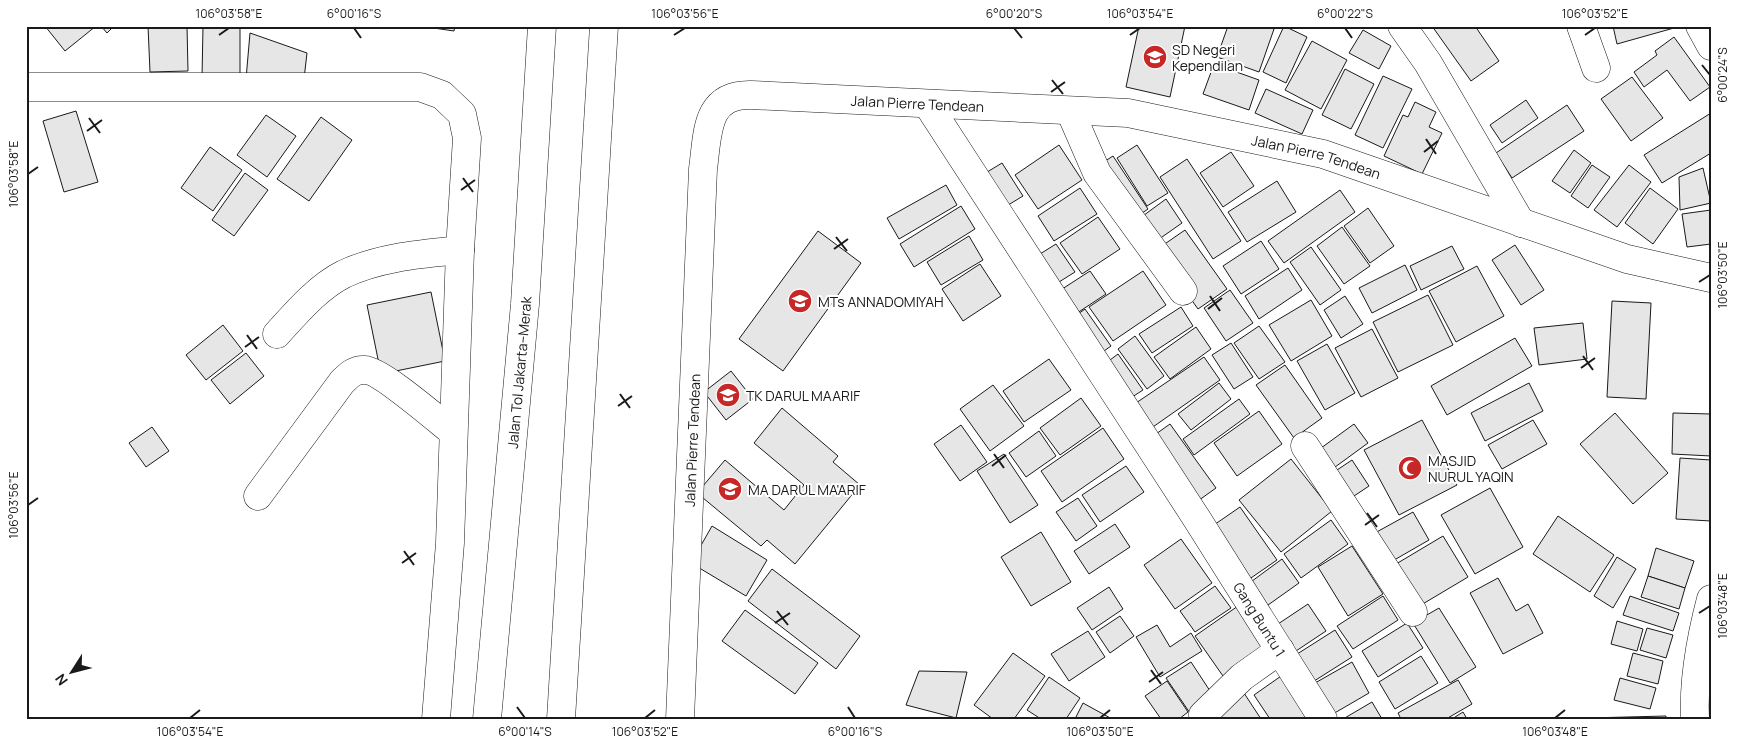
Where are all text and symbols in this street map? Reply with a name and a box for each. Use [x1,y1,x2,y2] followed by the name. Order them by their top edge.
[196,5,263,22] text: 106°03'58"E
[327,5,381,22] text: 6°00'16"S
[651,5,719,22] text: 106°03'56"E
[986,5,1042,22] text: 6°00'20"S
[1107,5,1173,22] text: 106°03'54"E
[1317,5,1373,22] text: 6°00'22"S
[1562,5,1628,22] text: 106°03'52"E
[1172,40,1243,75] place label: SD Negeri Kependilan
[1142,44,1168,70] school or university icon: SD Negeri Kependilan
[1714,47,1731,103] text: 6°00'24"S
[850,90,985,116] street label: Jalan Pierre Tendean
[1250,130,1383,183] street label: Jalan Pierre Tendean
[5,140,22,207] text: 106°03'58"E
[1714,241,1731,309] text: 106°03'50"E
[787,288,813,314] school or university icon: MTs ANNADOMIYAH
[818,292,944,311] place label: MTs ANNADOMIYAH
[502,295,535,449] street label: Jalan Tol Jakarta–Merak
[679,373,704,507] street label: Jalan Pierre Tendean
[715,382,741,408] school or university icon: TK DARUL MAARIF
[746,386,860,405] place label: TK DARUL MAARIF
[1428,451,1514,486] place label: MASJID NURUL YAQIN
[1397,455,1423,481] mosque icon: MASJID NURUL YAQIN
[5,471,22,539] text: 106°03'56"E
[717,476,743,502] school or university icon: MA DARUL MA'ARIF
[748,480,866,499] place label: MA DARUL MA'ARIF
[1714,573,1731,639] text: 106°03'48"E
[1229,578,1291,660] street label: Gang Buntu 1
[48,648,98,698] north arrow
[50,670,72,690] text: N
[157,723,223,740] text: 106°03'54"E
[498,723,552,740] text: 6°00'14"S
[612,723,678,740] text: 106°03'52"E
[828,723,882,740] text: 6°00'16"S
[1066,723,1134,740] text: 106°03'50"E
[1522,723,1588,740] text: 106°03'48"E

